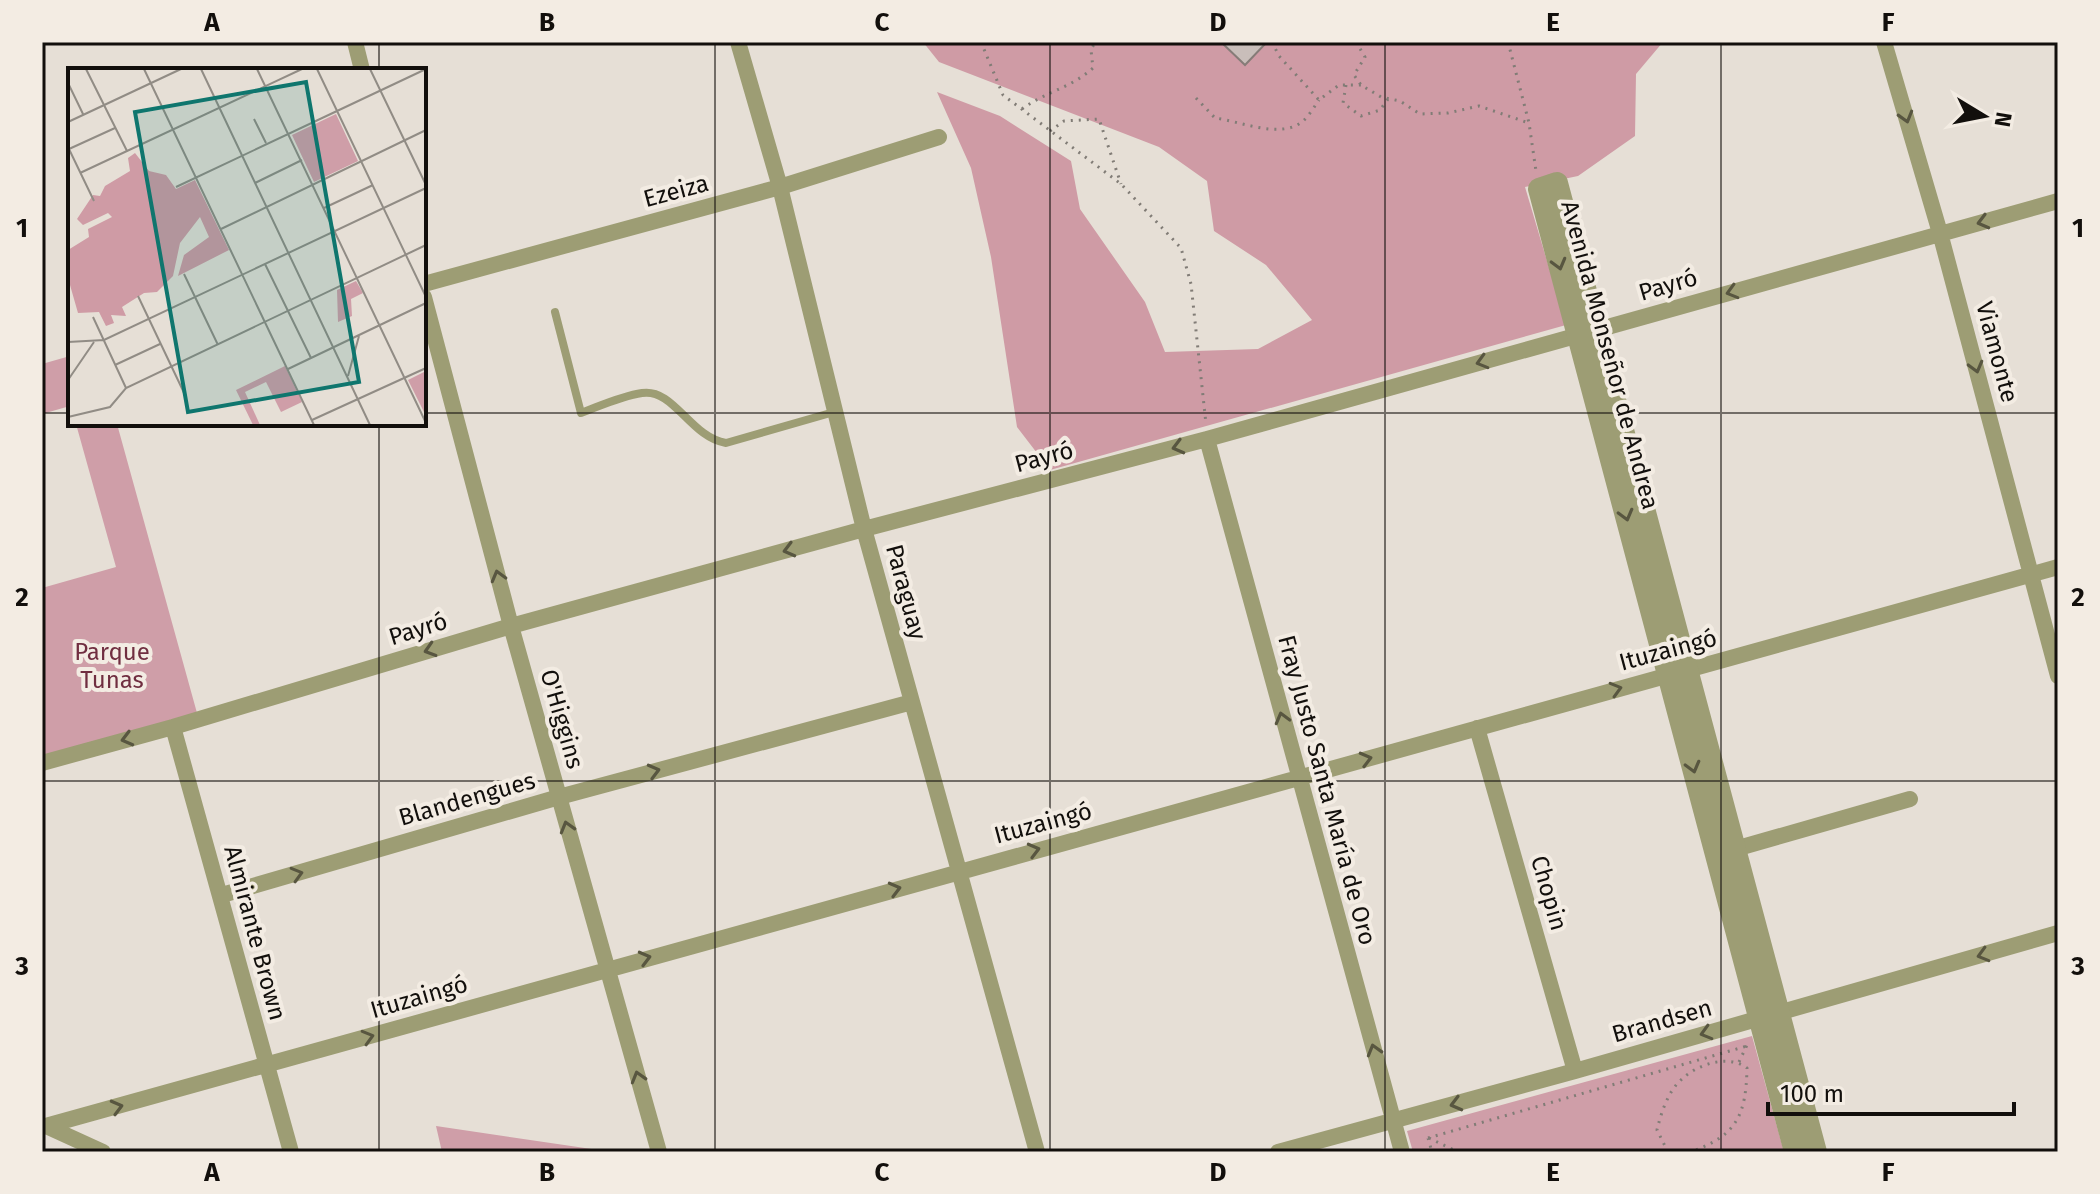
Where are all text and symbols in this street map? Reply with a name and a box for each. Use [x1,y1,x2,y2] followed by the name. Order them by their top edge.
[203,7,220,38] text: A
[539,7,555,38] text: B
[875,7,890,38] text: C
[1210,7,1227,38] text: D
[1546,7,1560,38] text: E
[1882,7,1895,38] text: F
[68,68,426,426] inset map
[1944,76,2024,156] north arrow
[1897,109,1913,123] one-way arrow
[1989,110,2018,129] text: N
[640,169,712,213] street label: Ezeiza
[1555,198,1665,512] street label: Avenida Monseñor de Andrea
[1976,212,1990,229] one-way arrow
[16,213,28,244] text: 1
[2072,213,2084,244] text: 1
[1550,257,1566,271] one-way arrow
[1635,263,1701,307] street label: Payró
[1726,282,1740,299] one-way arrow
[1970,299,2024,405] street label: Viamonte
[1476,353,1490,369] one-way arrow
[1966,360,1983,374] one-way arrow
[1012,436,1076,478] street label: Payró
[1171,438,1185,455] one-way arrow
[1616,508,1633,522] one-way arrow
[782,540,796,557] one-way arrow
[880,541,932,643] street label: Paraguay
[490,570,507,584] one-way arrow
[15,582,29,613] text: 2
[2071,582,2085,613] text: 2
[385,607,451,651] street label: Payró
[1616,624,1720,676] street label: Ituzaingó
[1272,632,1382,948] street label: Fray Justo Santa María de Oro
[74,638,150,694] park label: Parque Tunas
[424,641,438,657] one-way arrow
[534,666,590,772] street label: O'Higgins
[1609,682,1623,698] one-way arrow
[1275,712,1291,726] one-way arrow
[121,730,135,747] one-way arrow
[1358,751,1372,768] one-way arrow
[1683,759,1700,773] one-way arrow
[647,764,661,781] one-way arrow
[396,766,538,832] street label: Blandengues
[991,797,1095,849] street label: Ituzaingó
[560,820,576,834] one-way arrow
[218,843,292,1023] street label: Almirante Brown
[1027,843,1041,860] one-way arrow
[1525,852,1573,934] street label: Chopin
[289,867,303,883] one-way arrow
[888,881,902,898] one-way arrow
[1976,945,1990,962] one-way arrow
[14,951,29,982] text: 3
[637,951,651,967] one-way arrow
[2070,951,2085,982] text: 3
[367,970,471,1024] street label: Ituzaingó
[1609,993,1715,1049] street label: Brandsen
[1699,1024,1713,1040] one-way arrow
[360,1030,374,1046] one-way arrow
[1366,1043,1383,1057] one-way arrow
[1768,1066,2014,1116] scale bar
[631,1070,647,1084] one-way arrow
[1780,1080,1844,1108] text: 100 m
[1449,1095,1463,1111] one-way arrow
[110,1099,124,1116] one-way arrow
[203,1157,220,1188] text: A
[539,1157,555,1188] text: B
[875,1157,890,1188] text: C
[1210,1157,1227,1188] text: D
[1546,1157,1560,1188] text: E
[1882,1157,1895,1188] text: F

